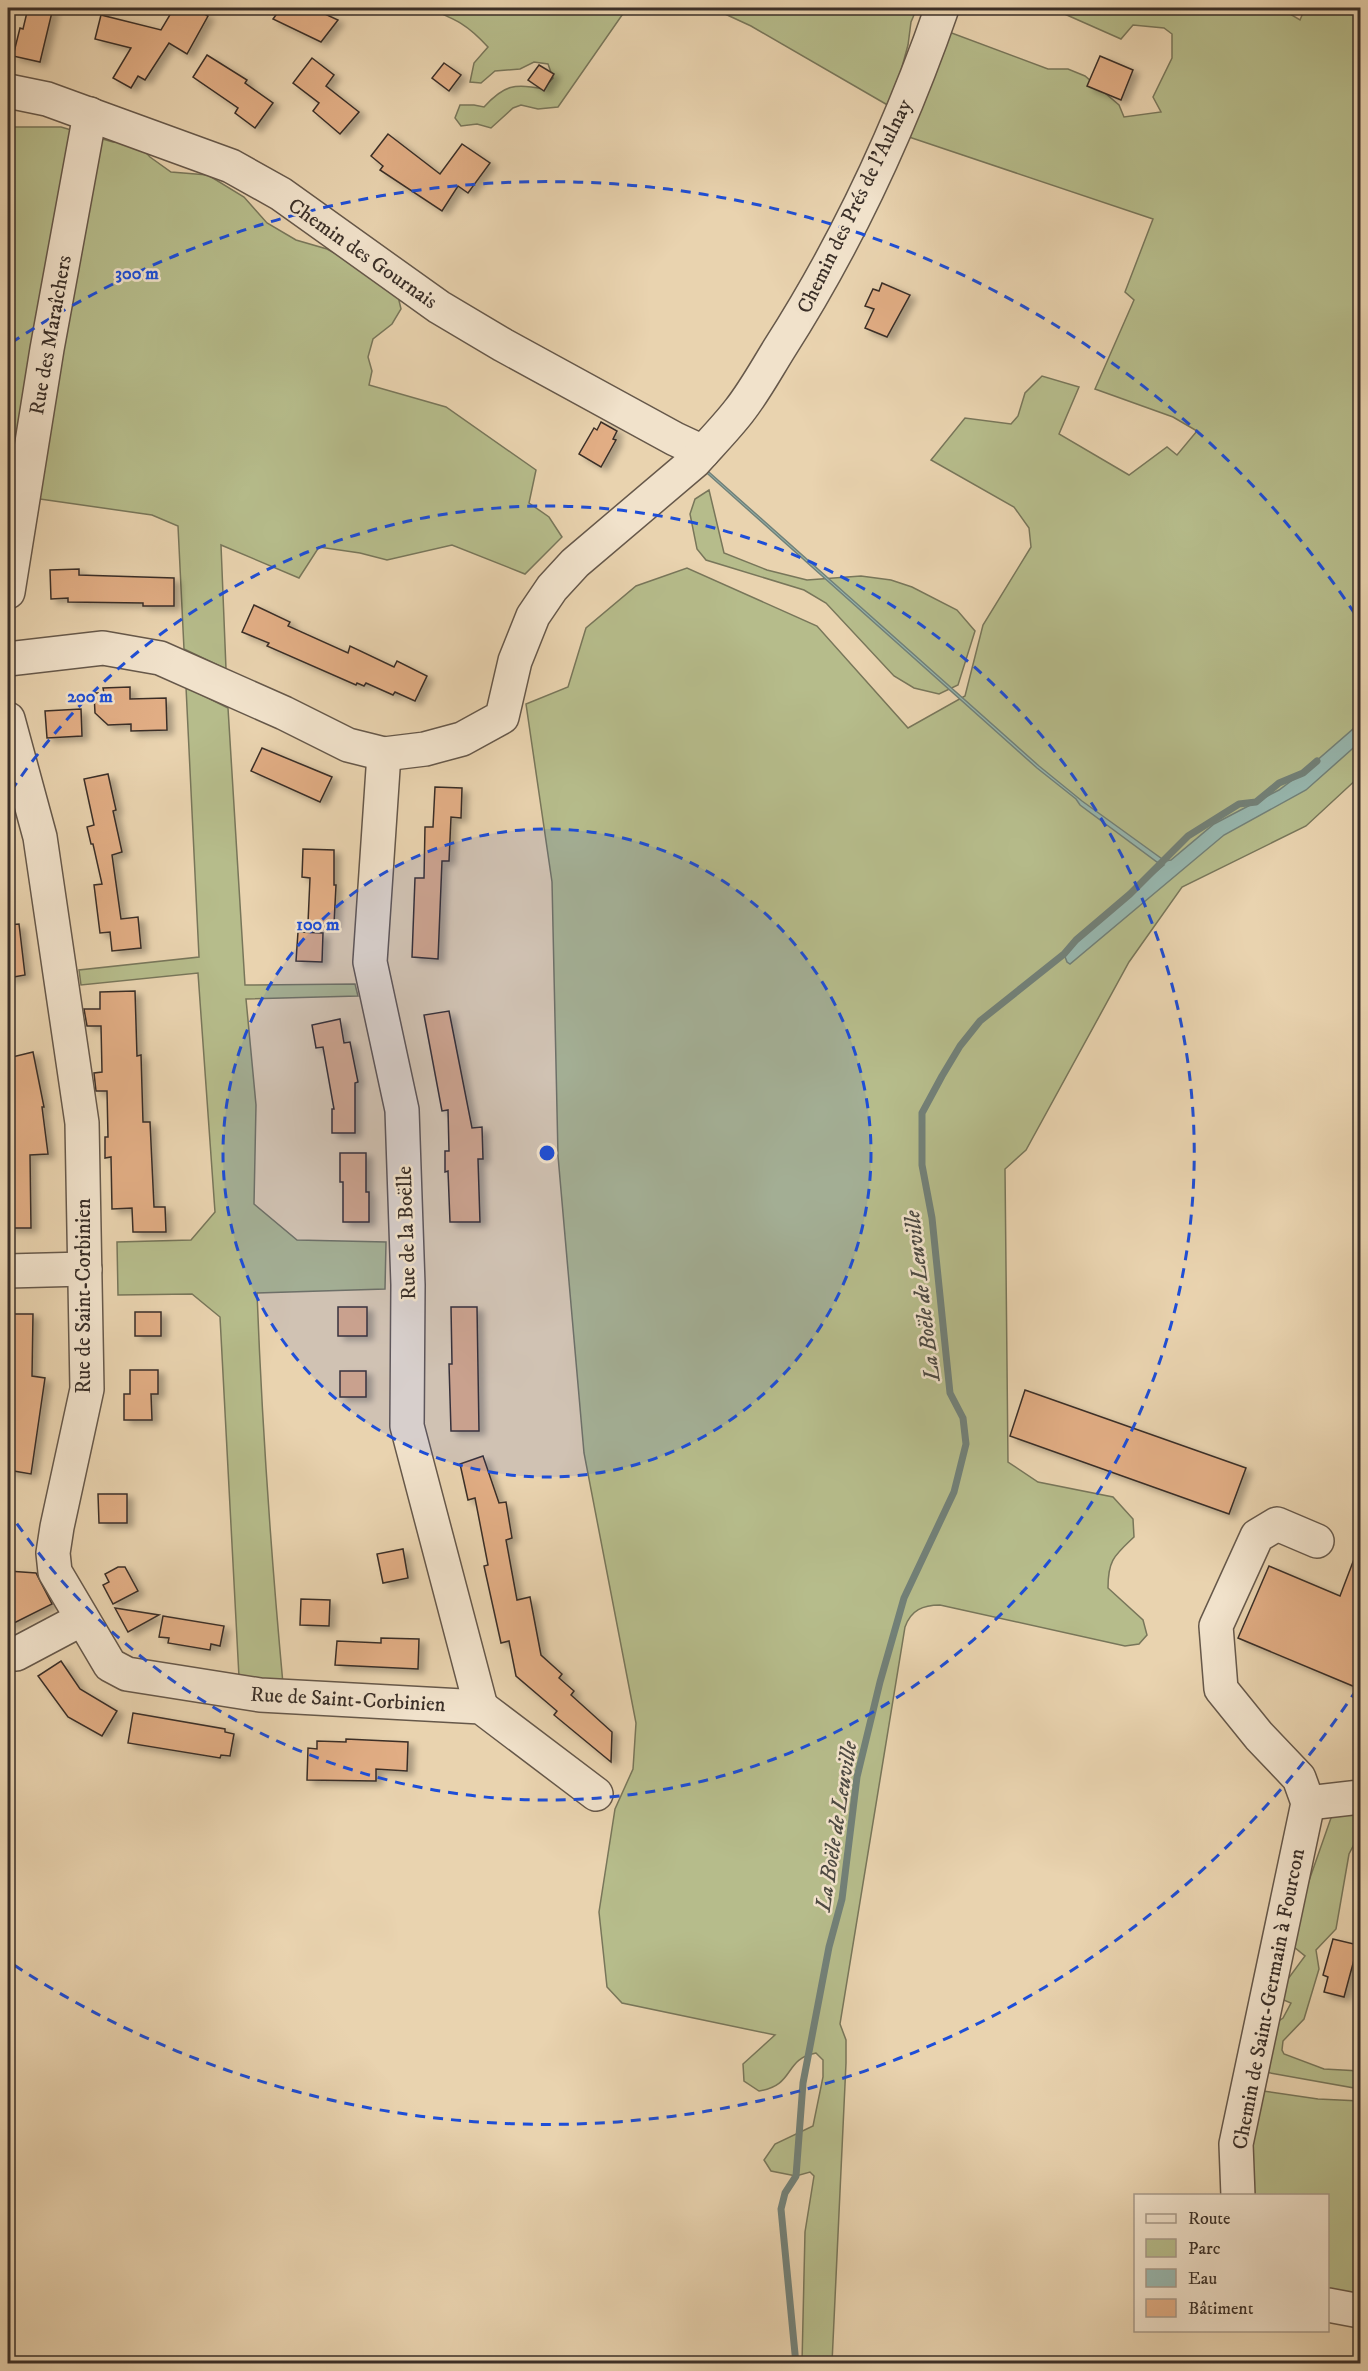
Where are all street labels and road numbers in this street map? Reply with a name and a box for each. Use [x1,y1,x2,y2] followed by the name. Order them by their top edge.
[792,94,919,318] street label: Chemin des Prés de l'Aulnay
[283,193,442,315] street label: Chemin des Gournais
[24,253,78,417] street label: Rue des Maraîchers
[392,1165,422,1300] street label: Rue de la Boëlle
[71,1198,97,1394] street label: Rue de Saint-Corbinien
[250,1682,446,1718] street label: Rue de Saint-Corbinien
[1227,1846,1311,2152] street label: Chemin de Saint-Germain à Fourcon

